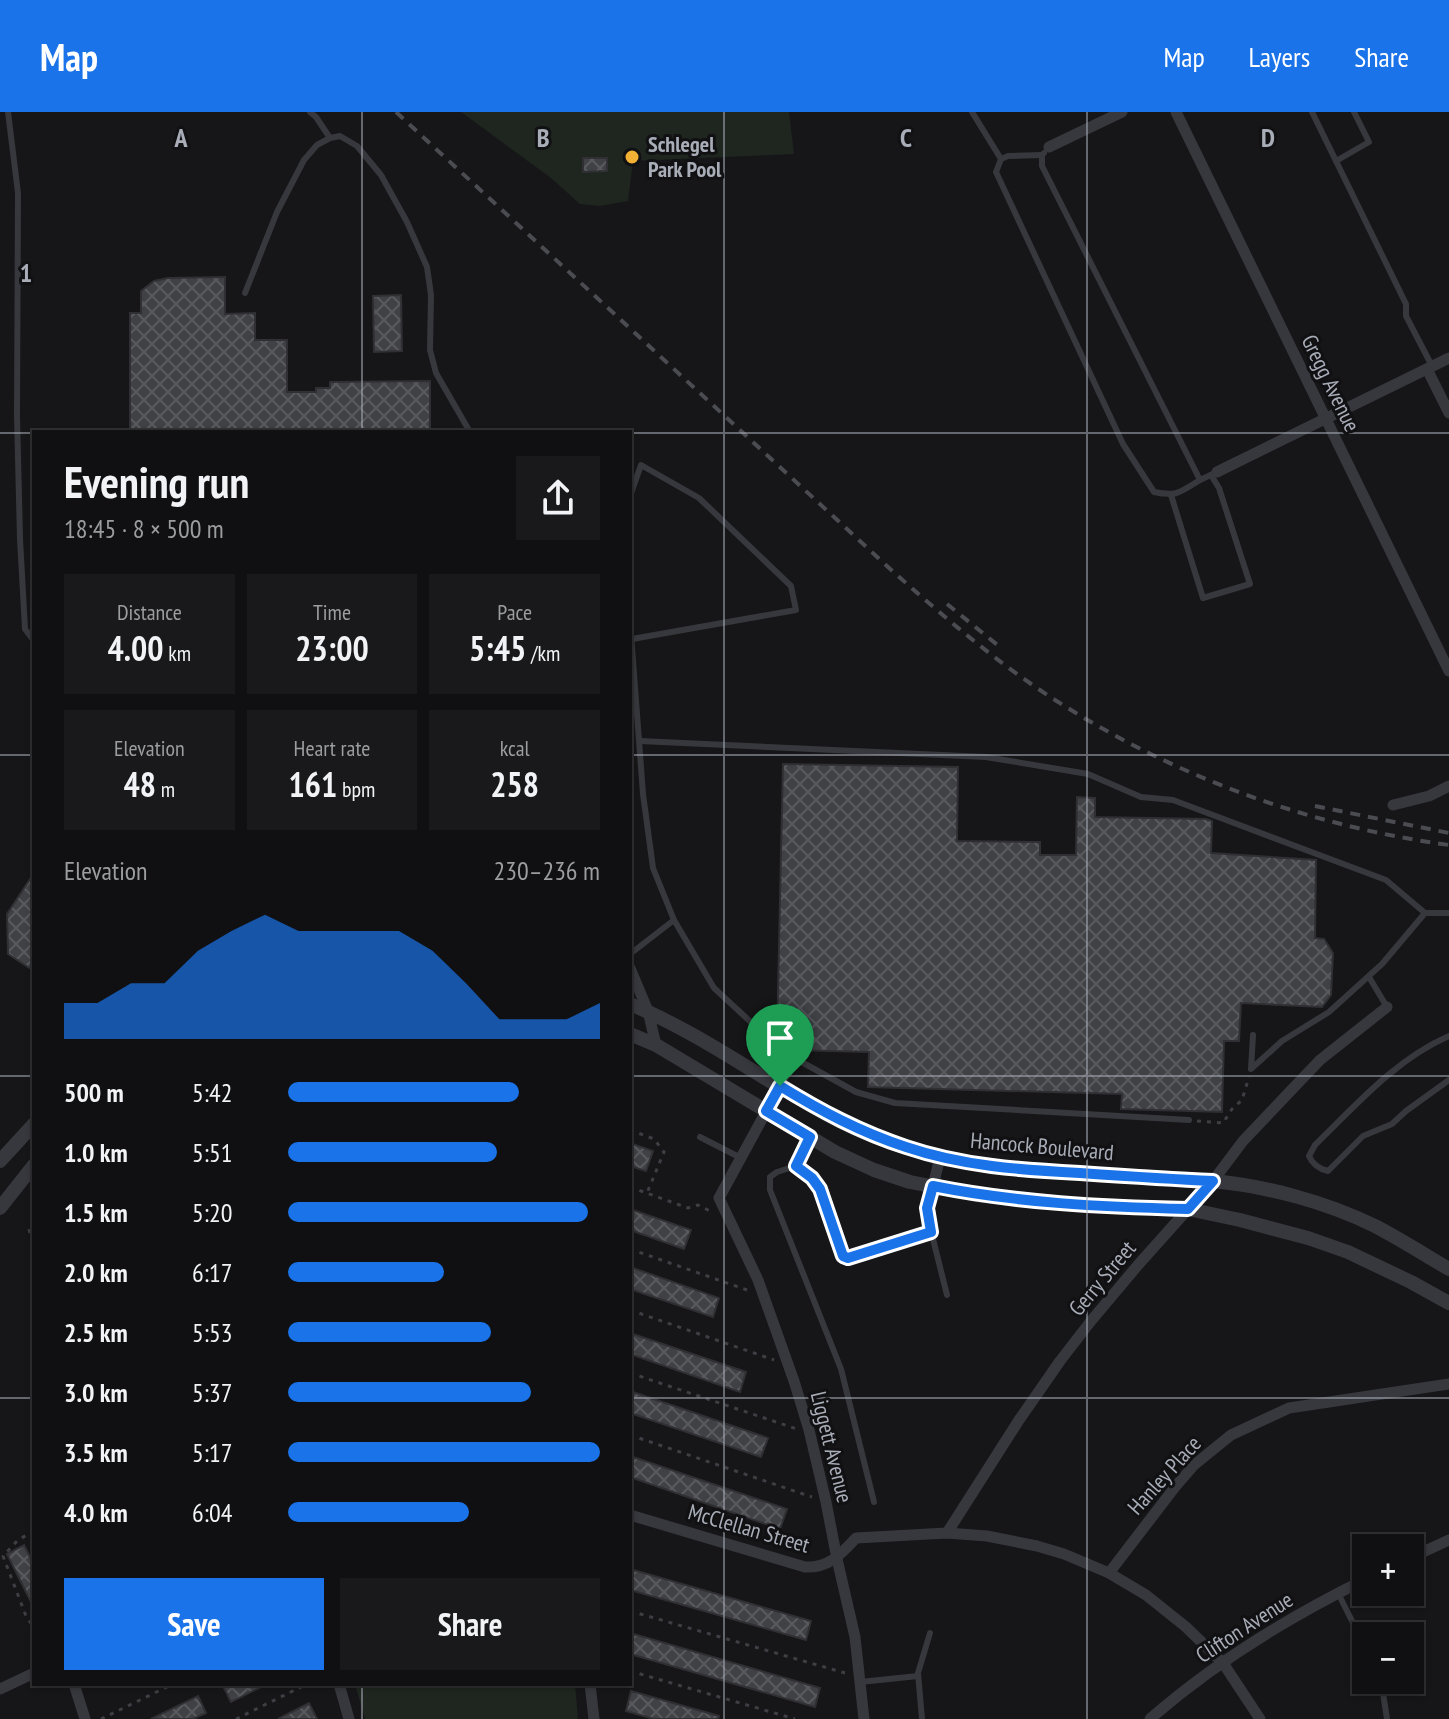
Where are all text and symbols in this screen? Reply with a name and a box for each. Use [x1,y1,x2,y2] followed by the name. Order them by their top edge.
[40,32,98,81] text: Map
[1163,38,1205,75] text: Map
[1249,38,1310,75] text: Layers
[1354,38,1409,75] text: Share
[173,121,188,154] text: A
[537,121,550,154] text: B
[900,121,912,154] text: C
[1261,121,1275,154] text: D
[648,130,722,183] place label: Schlegel Park Pool
[623,148,641,166] marker: Schlegel Park Pool
[20,256,32,289] text: 1
[1296,330,1366,436] street label: Gregg Avenue
[64,453,249,510] text: Evening run
[516,456,600,540] button: share
[64,512,224,545] text: 18:45 · 8 × 500 m
[117,598,182,626] text: Distance
[313,598,351,626] text: Time
[497,598,532,626] text: Pace
[108,626,164,670] text: 4.00
[295,626,369,670] text: 23:00
[469,626,526,670] text: 5:45
[164,639,191,667] text: km
[526,639,560,667] text: /km
[114,734,185,762] text: Elevation
[294,734,370,762] text: Heart rate
[500,734,530,762] text: kcal
[124,762,156,806] text: 48
[289,762,337,806] text: 161
[490,762,539,806] text: 258
[156,775,175,803] text: m
[337,775,375,803] text: bpm
[64,854,147,887] text: Elevation
[494,854,600,887] text: 230–236 m
[746,1004,814,1086] pin
[758,1016,802,1060] icon: arrive
[64,1076,124,1109] text: 500 m
[192,1076,232,1109] text: 5:42
[969,1126,1115,1166] street label: Hancock Boulevard
[64,1136,128,1169] text: 1.0 km
[192,1136,232,1169] text: 5:51
[64,1196,128,1229] text: 1.5 km
[192,1196,232,1229] text: 5:20
[1062,1235,1142,1321] street label: Gerry Street
[64,1256,128,1289] text: 2.0 km
[192,1256,232,1289] text: 6:17
[64,1316,128,1349] text: 2.5 km
[192,1316,232,1349] text: 5:53
[64,1376,128,1409] text: 3.0 km
[192,1376,232,1409] text: 5:37
[805,1388,859,1506] street label: Liggett Avenue
[1121,1430,1207,1520] street label: Hanley Place
[64,1436,128,1469] text: 3.5 km
[192,1436,232,1469] text: 5:17
[64,1496,128,1529] text: 4.0 km
[192,1496,232,1529] text: 6:04
[685,1497,813,1559] street label: McClellan Street
[1352,1534,1424,1694] map controls
[1352,1534,1424,1606] button: +
[64,1578,324,1670] button: Save
[340,1578,600,1670] button: Share
[1190,1585,1298,1669] street label: Clifton Avenue
[1352,1622,1424,1694] button: −

